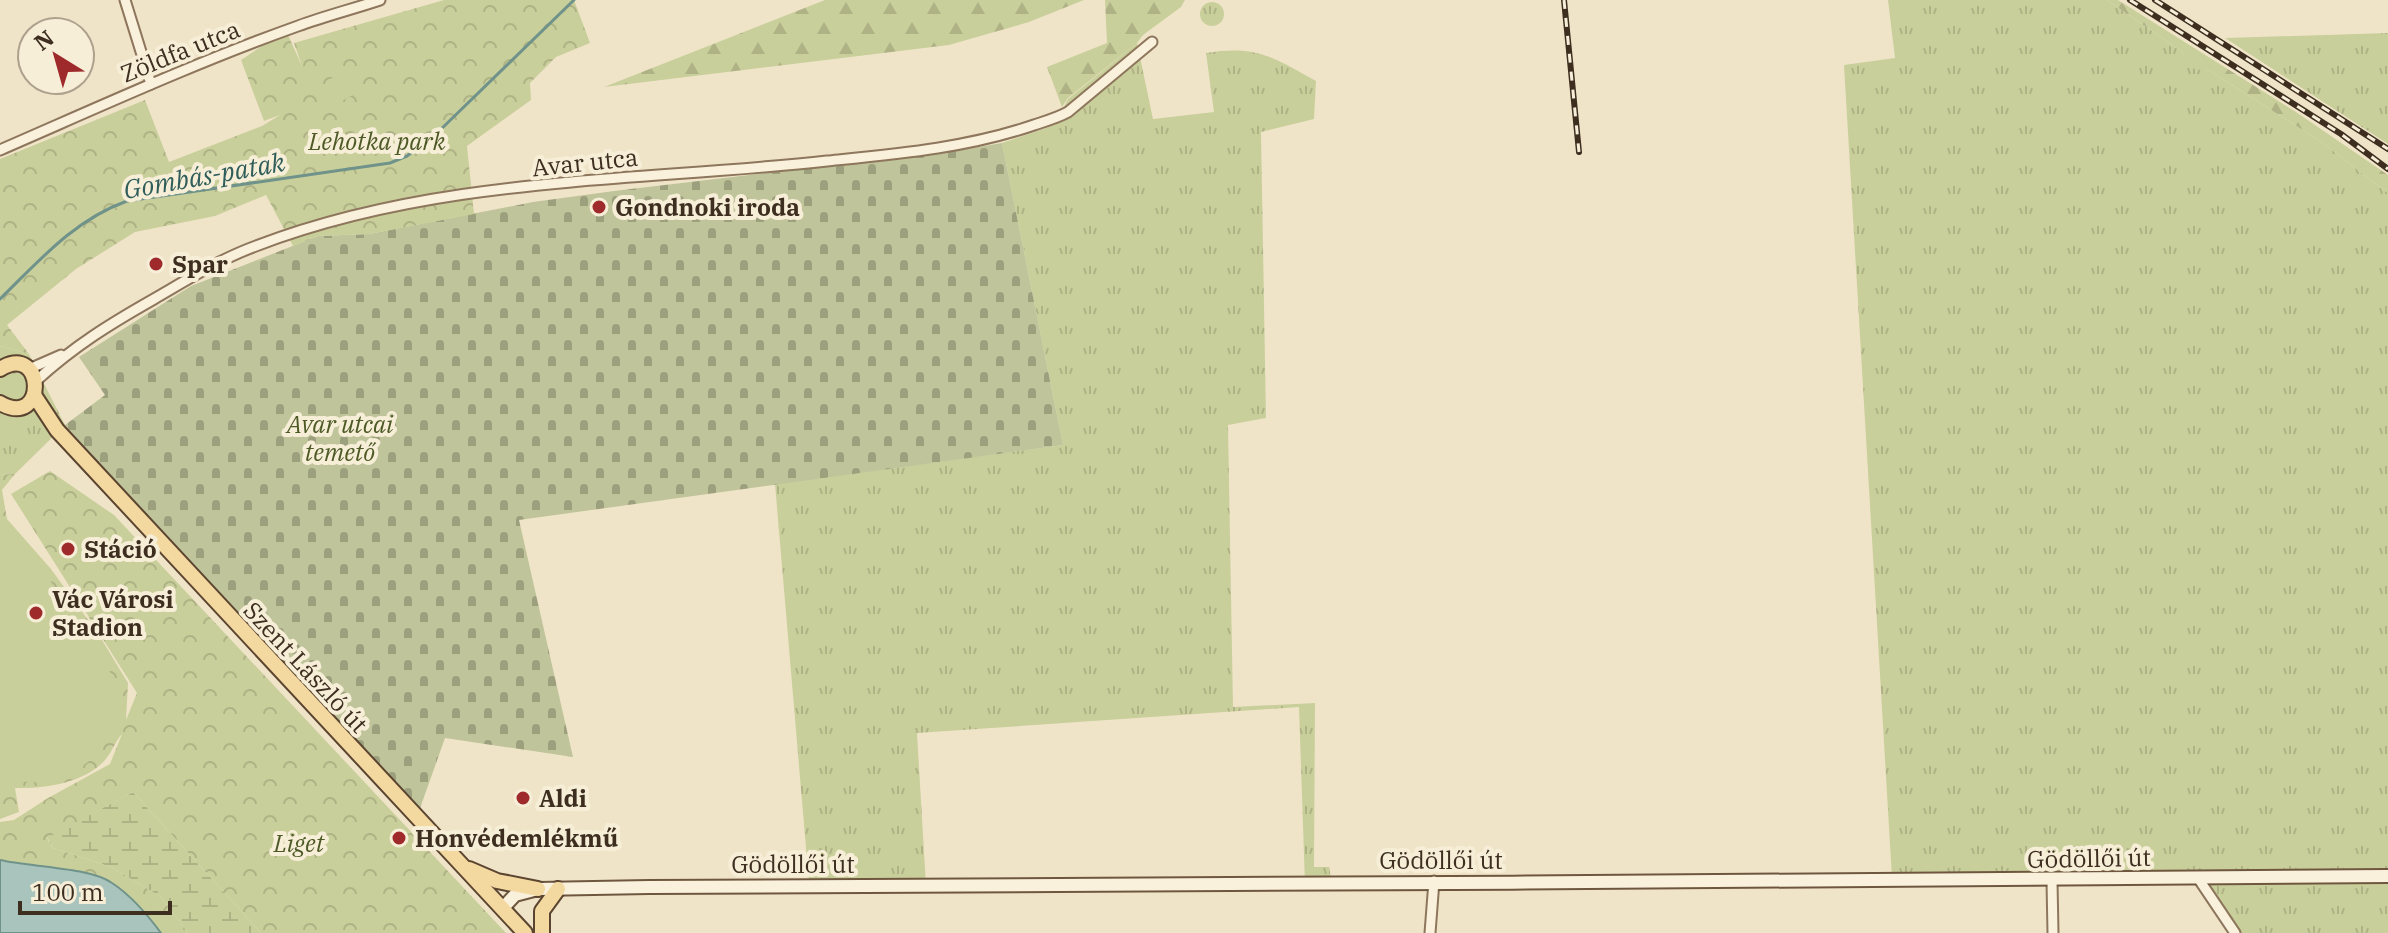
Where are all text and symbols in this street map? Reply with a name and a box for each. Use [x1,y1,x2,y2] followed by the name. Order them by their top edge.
[116,13,244,89] street label: Zöldfa utca
[16,16,96,96] north arrow
[28,23,59,56] text: N
[307,125,446,157] park label: Lehotka park
[530,141,640,183] street label: Avar utca
[121,144,288,206] water label: Gombás-patak
[615,191,800,223] place label: Gondnoki iroda
[590,198,608,216] marker: Gondnoki iroda
[172,248,228,280] place label: Spar
[147,255,165,273] marker: Spar
[285,408,394,468] park label: Avar utcai temető
[84,533,157,565] place label: Stáció
[59,540,77,558] marker: Stáció
[52,583,174,643] place label: Vác Városi Stadion
[237,594,375,740] street label: Szent László út
[27,604,45,622] marker: Vác Városi Stadion
[539,782,587,814] place label: Aldi
[514,789,532,807] marker: Aldi
[415,822,618,854] place label: Honvédemlékmű
[273,827,326,859] park label: Liget
[390,829,408,847] marker: Honvédemlékmű
[2027,841,2151,875] street label: Gödöllői út
[1379,844,1503,876] street label: Gödöllői út
[731,848,855,880] street label: Gödöllői út
[20,865,170,915] scale bar
[32,876,104,908] text: 100 m

